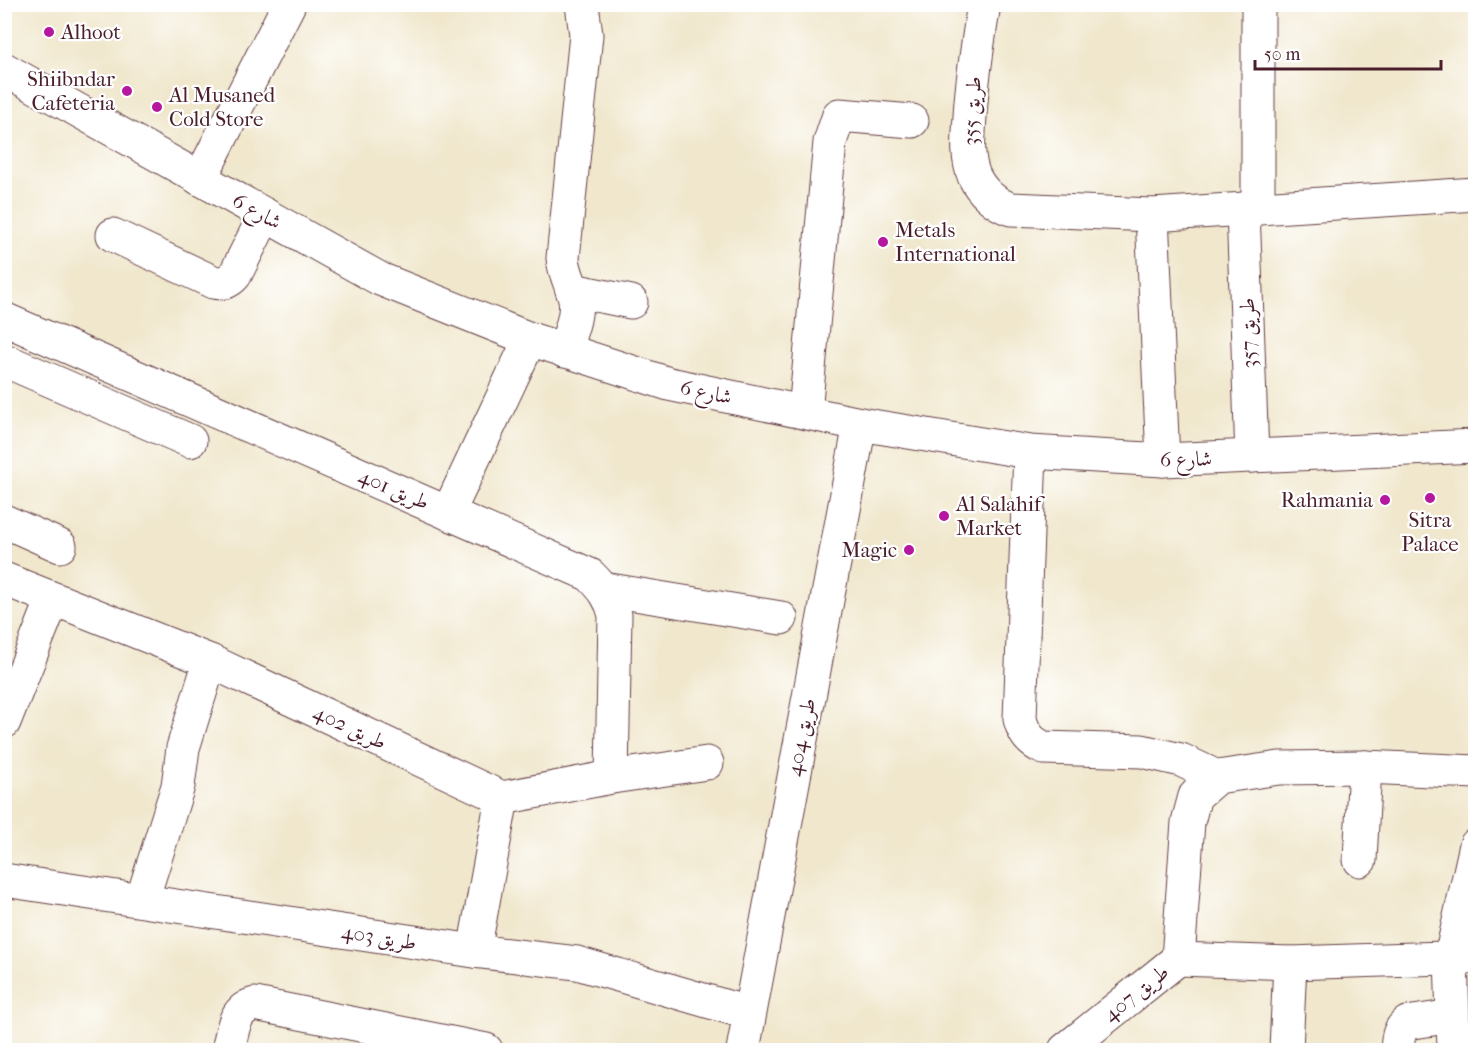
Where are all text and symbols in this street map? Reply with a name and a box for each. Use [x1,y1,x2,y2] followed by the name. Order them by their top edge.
[60,20,121,44] place label: Alhoot
[42,25,56,39] marker: Alhoot
[1255,33,1441,71] scale bar
[1264,44,1301,65] text: 50 m
[27,67,115,115] place label: Shiibndar Cafeteria
[958,76,987,146] street label: طريق 355
[168,83,276,131] place label: Al Musaned Cold Store
[120,84,134,98] marker: Shiibndar Cafeteria
[150,100,164,114] marker: Al Musaned Cold Store
[225,188,286,239] street label: شارع 6
[895,218,1016,266] place label: Metals International
[876,235,890,249] marker: Metals International
[1235,297,1262,369] street label: طريق 357
[677,375,734,415] street label: شارع 6
[1160,447,1212,477] street label: شارع 6
[355,463,433,515] street label: طريق 401
[1281,488,1373,512] place label: Rahmania
[1423,491,1437,505] marker: Sitra Palace
[955,492,1045,540] place label: Al Salahif Market
[1378,493,1392,507] marker: Rahmania
[1401,508,1459,556] place label: Sitra Palace
[937,509,951,523] marker: Al Salahif Market
[841,538,897,562] place label: Magic
[902,543,916,557] marker: Magic
[782,696,821,778] street label: طريق 404
[309,700,390,755] street label: طريق 402
[340,919,418,956] street label: طريق 403
[1099,959,1174,1027] street label: طريق 407

